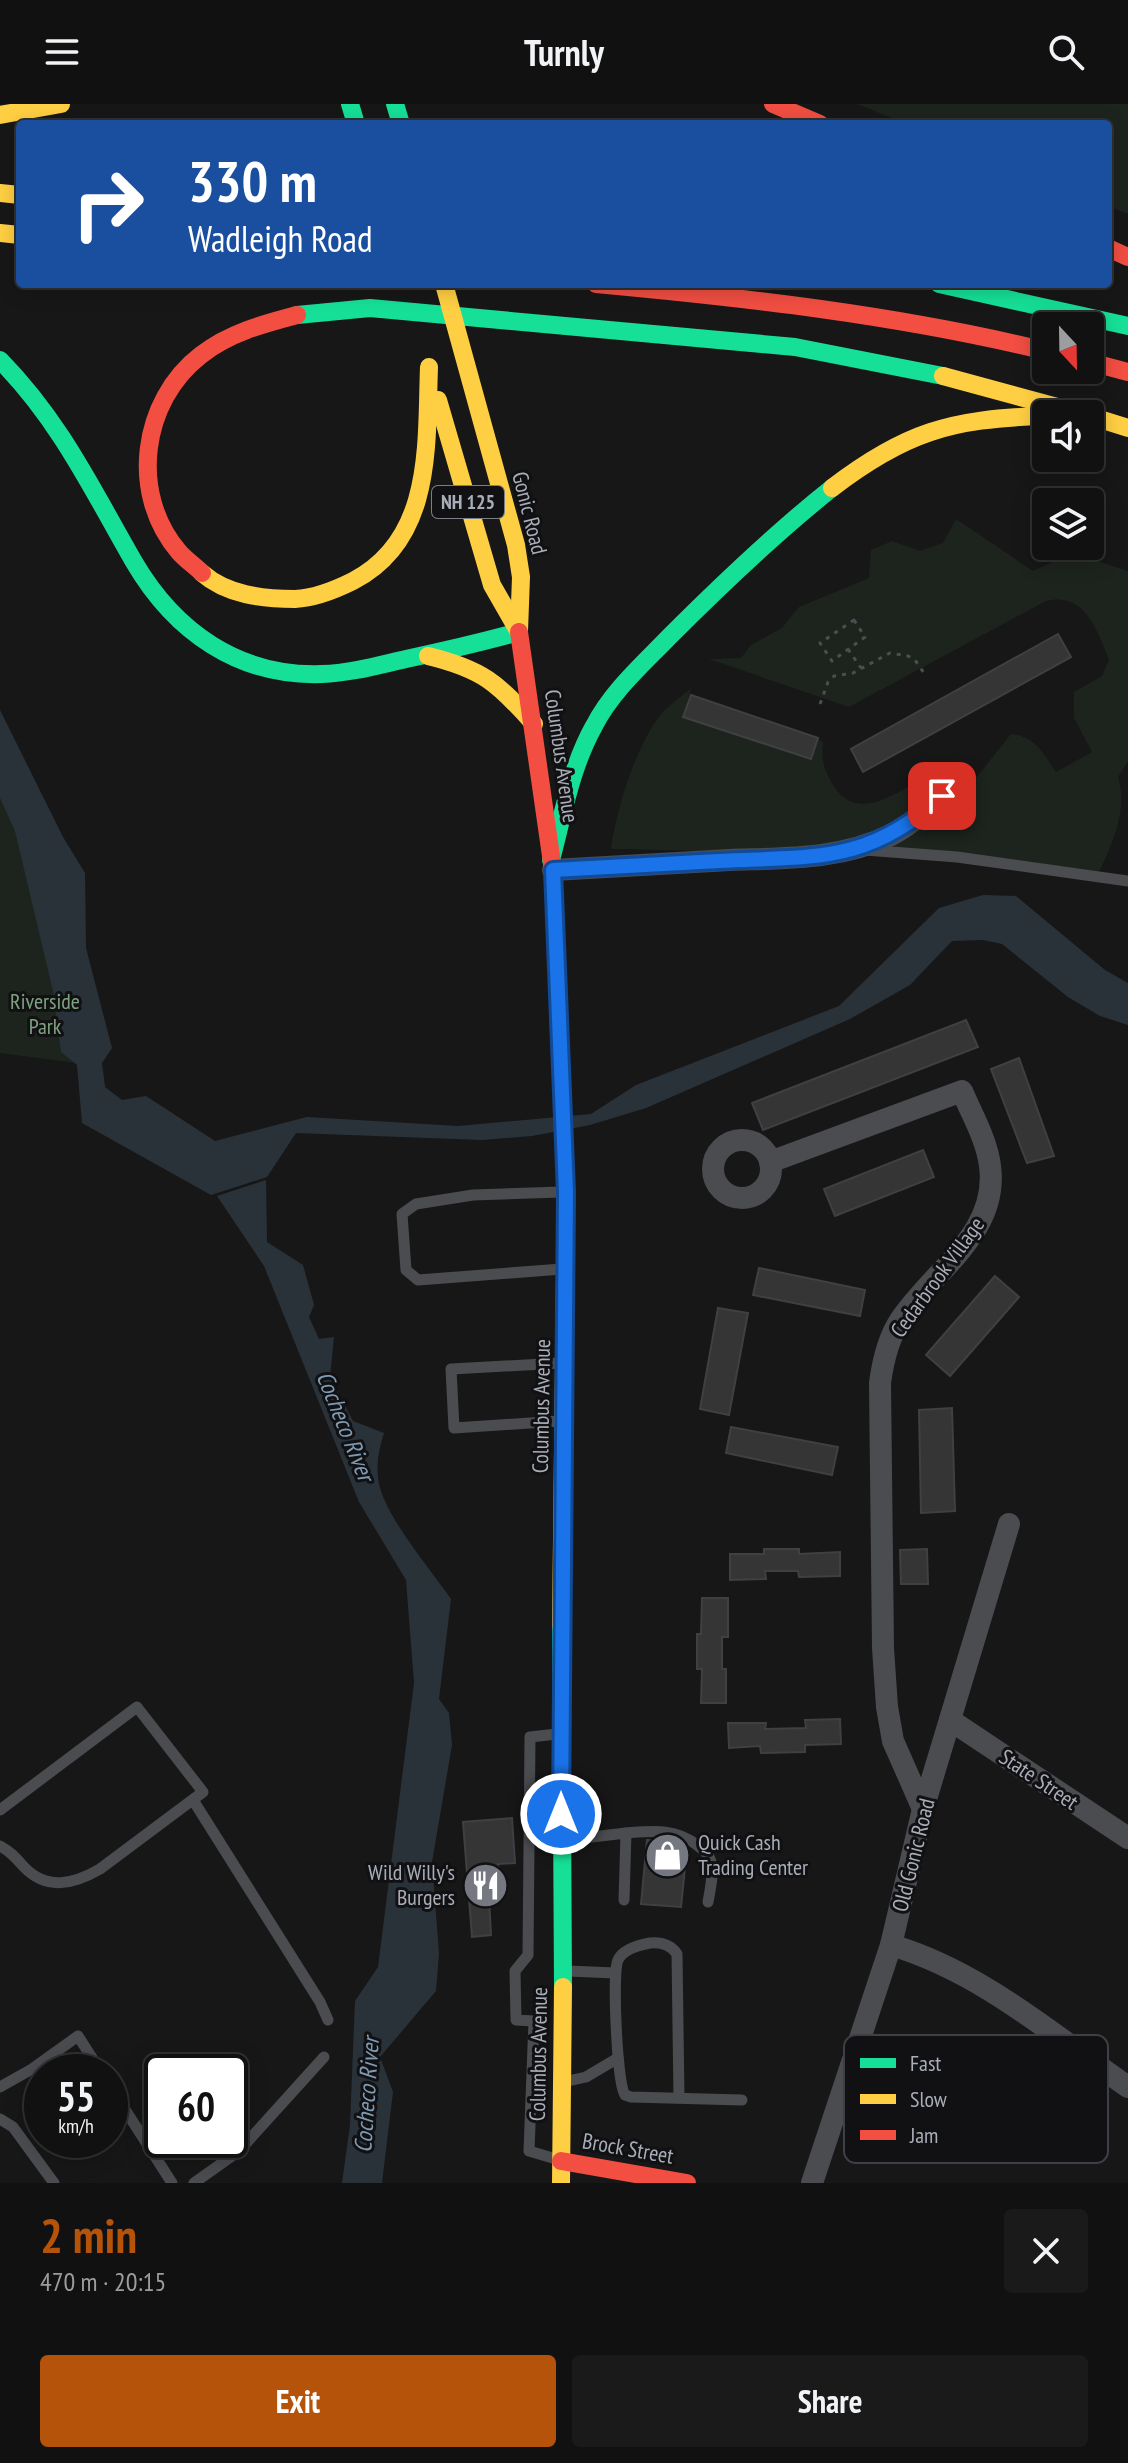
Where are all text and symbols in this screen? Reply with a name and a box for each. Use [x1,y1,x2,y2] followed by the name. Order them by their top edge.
[524,29,604,76] text: Turnly
[40,30,84,74] icon: menu
[1044,30,1088,74] icon: search
[188,145,317,217] text: 330 m
[56,152,160,256] icon: right
[188,215,372,262] text: Wadleigh Road
[1032,312,1104,384] north arrow
[1032,312,1104,560] map controls
[1032,400,1104,472] button: sound
[506,469,554,557] street label: Gonic Road
[432,486,504,518] road number: NH 125
[1032,488,1104,560] button: layers
[539,688,585,824] street label: Columbus Avenue
[908,762,976,830] pin
[920,774,964,818] icon: arrive
[10,987,80,1040] park label: Riverside Park
[884,1211,990,1343] street label: Cedarbrook Village
[526,1339,556,1473] street label: Columbus Avenue
[309,1366,383,1488] water label: Cocheco River
[994,1742,1084,1816] street label: State Street
[519,1772,603,1856] position arrow
[885,1795,941,1915] street label: Old Gonic Road
[698,1828,808,1881] place label: Quick Cash Trading Center
[643,1831,691,1879] shop icon: Quick Cash Trading Center
[368,1858,455,1911] place label: Wild Willy's Burgers
[462,1861,510,1909] restaurant icon: Wild Willy's Burgers
[523,1987,553,2121] street label: Columbus Avenue
[347,2033,386,2154] water label: Cocheco River
[844,2035,1108,2163] legend
[910,2049,941,2077] text: Fast
[144,2054,248,2158] speed limit sign: 60
[57,2070,95,2122] text: 55
[910,2085,947,2113] text: Slow
[58,2113,94,2139] text: km/h
[909,2121,938,2149] text: Jam
[580,2126,676,2170] street label: Brock Street
[40,2204,137,2266] text: 2 min
[1004,2209,1088,2293] button: close
[40,2265,166,2298] text: 470 m · 20:15
[40,2355,556,2447] button: Exit
[572,2355,1088,2447] button: Share

